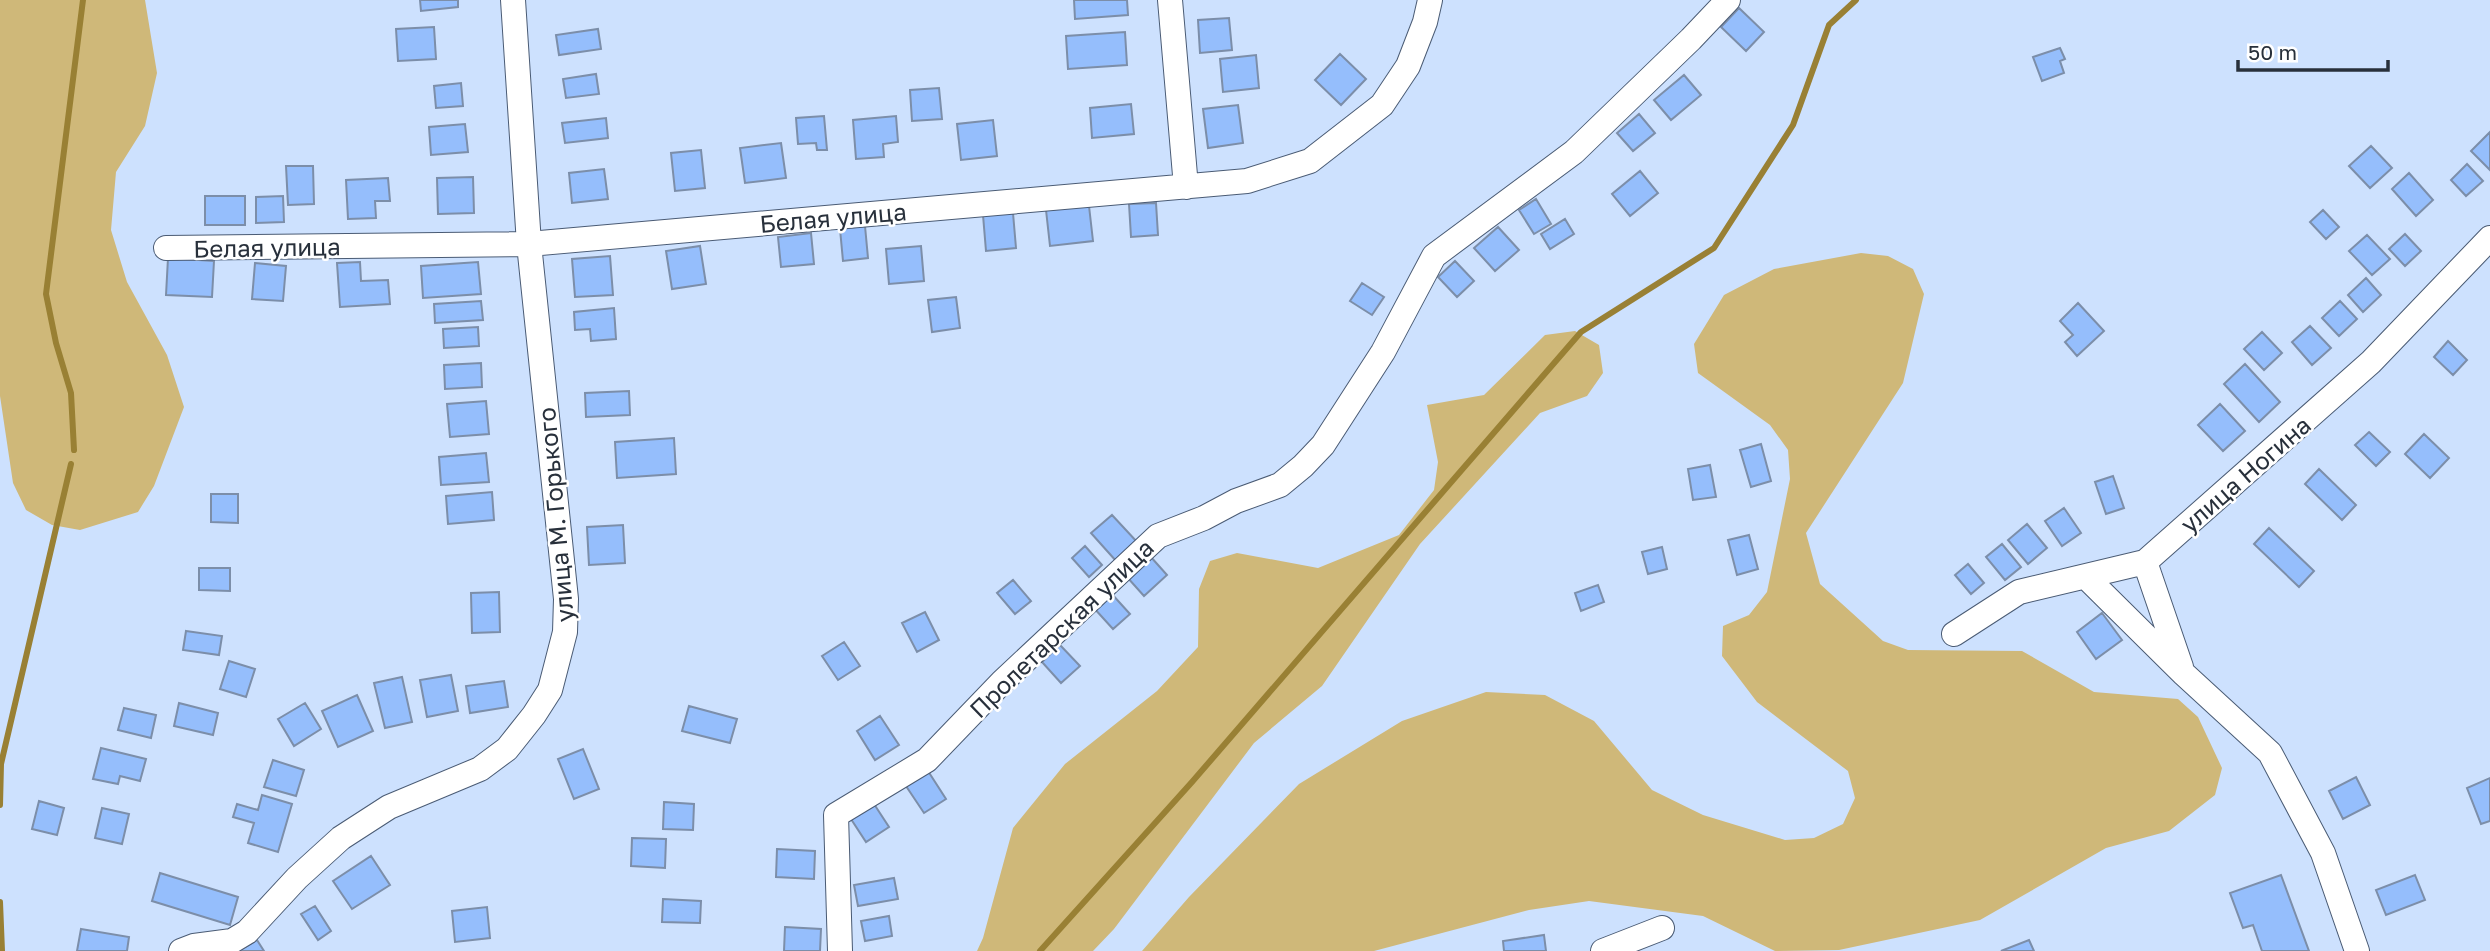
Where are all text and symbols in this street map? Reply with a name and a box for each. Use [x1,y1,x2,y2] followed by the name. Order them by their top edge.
[2238,28,2388,72] scale bar
[2248,39,2297,65] text: 50 m
[758,196,908,238] street label: Белая улица
[193,231,341,263] street label: Белая улица
[531,406,579,624] street label: улица М. Горького
[2174,410,2316,538] street label: улица Ногина
[963,533,1159,723] street label: Пролетарская улица

